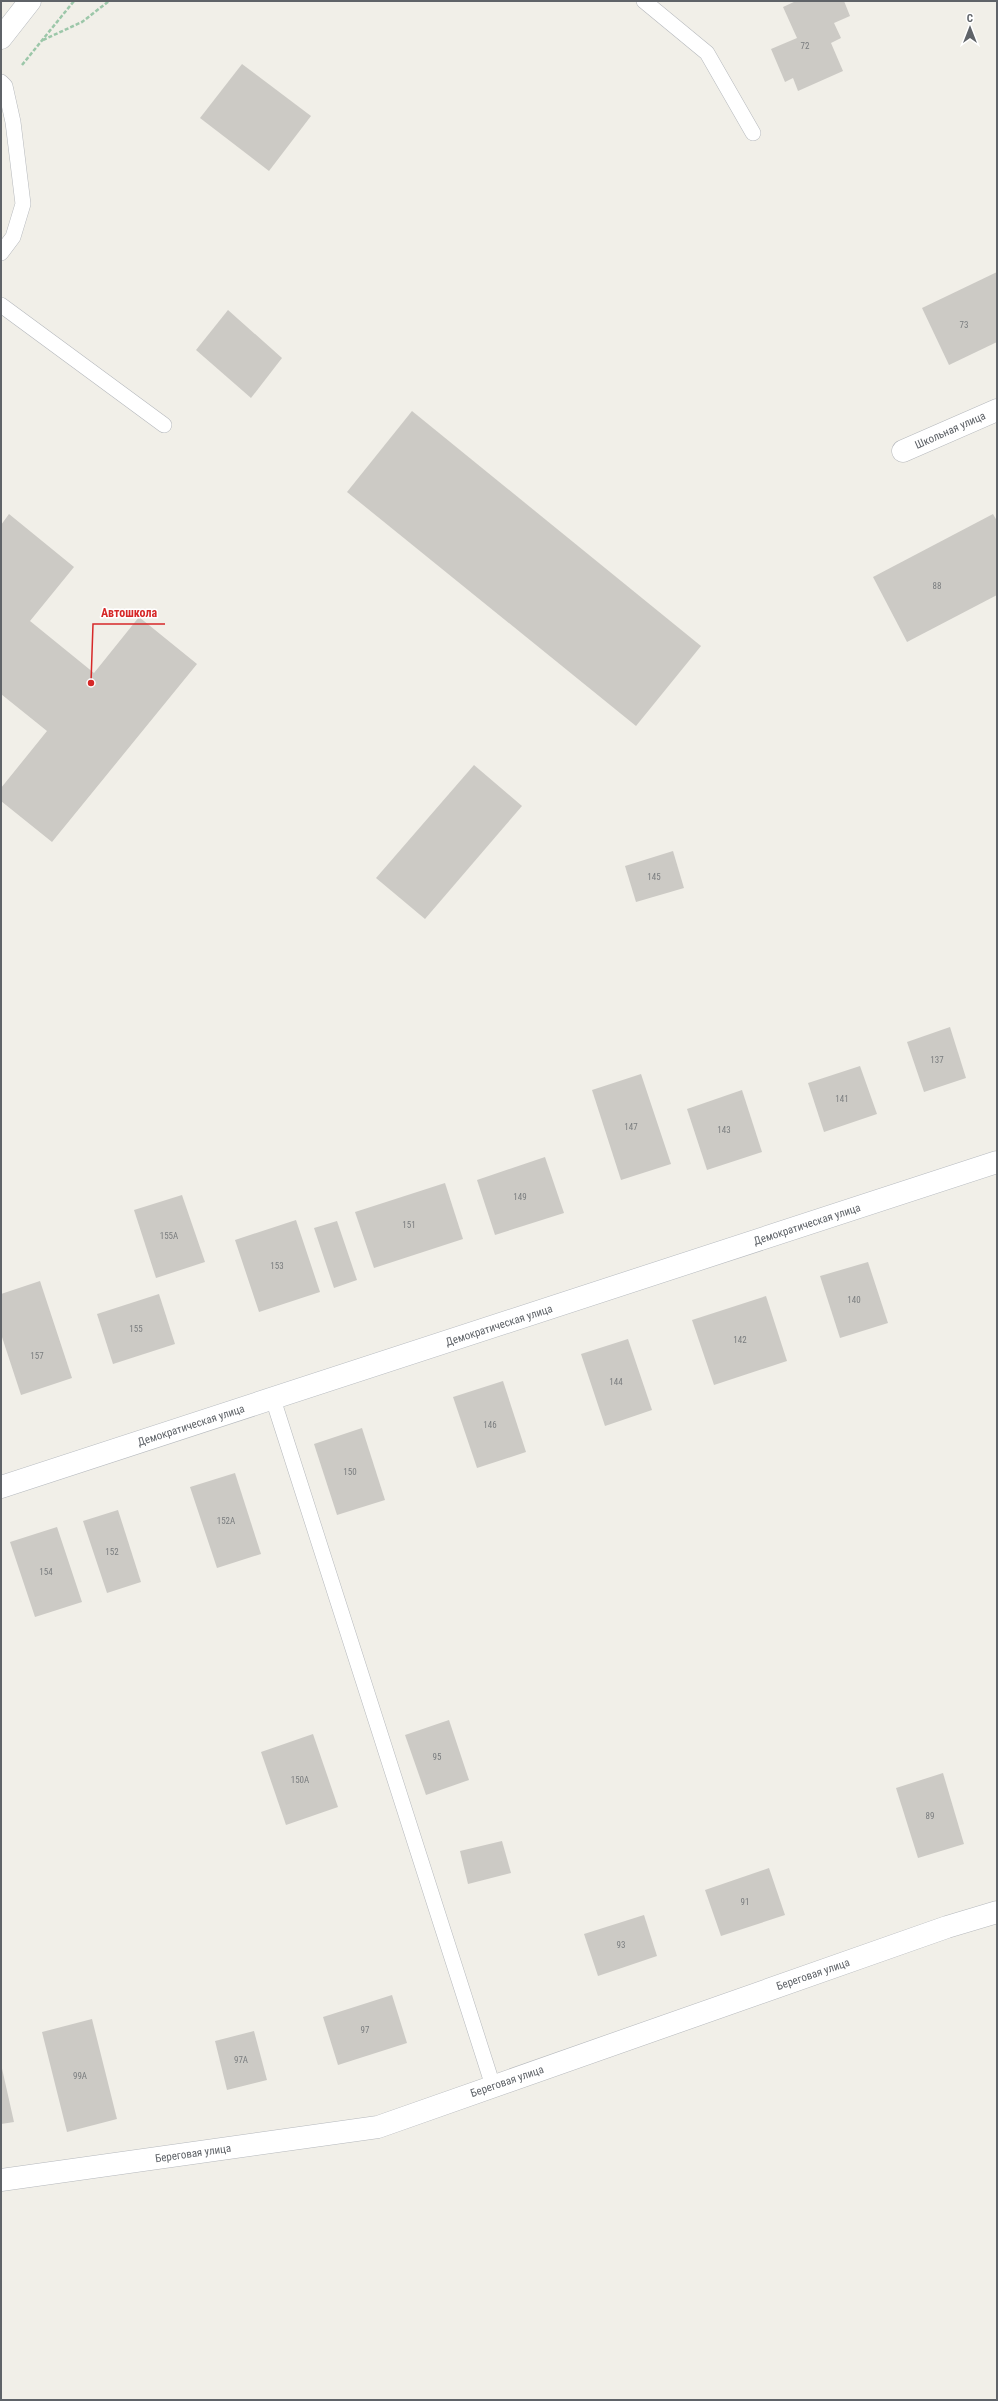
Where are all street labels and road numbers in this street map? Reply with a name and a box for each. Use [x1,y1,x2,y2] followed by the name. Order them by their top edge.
[913,409,987,452] street label: Школьная улица
[752,1201,862,1248] street label: Демократическая улица
[444,1302,554,1349] street label: Демократическая улица
[136,1402,246,1449] street label: Демократическая улица
[775,1956,851,1993] street label: Береговая улица
[469,2063,545,2100] street label: Береговая улица
[154,2142,232,2165] street label: Береговая улица

